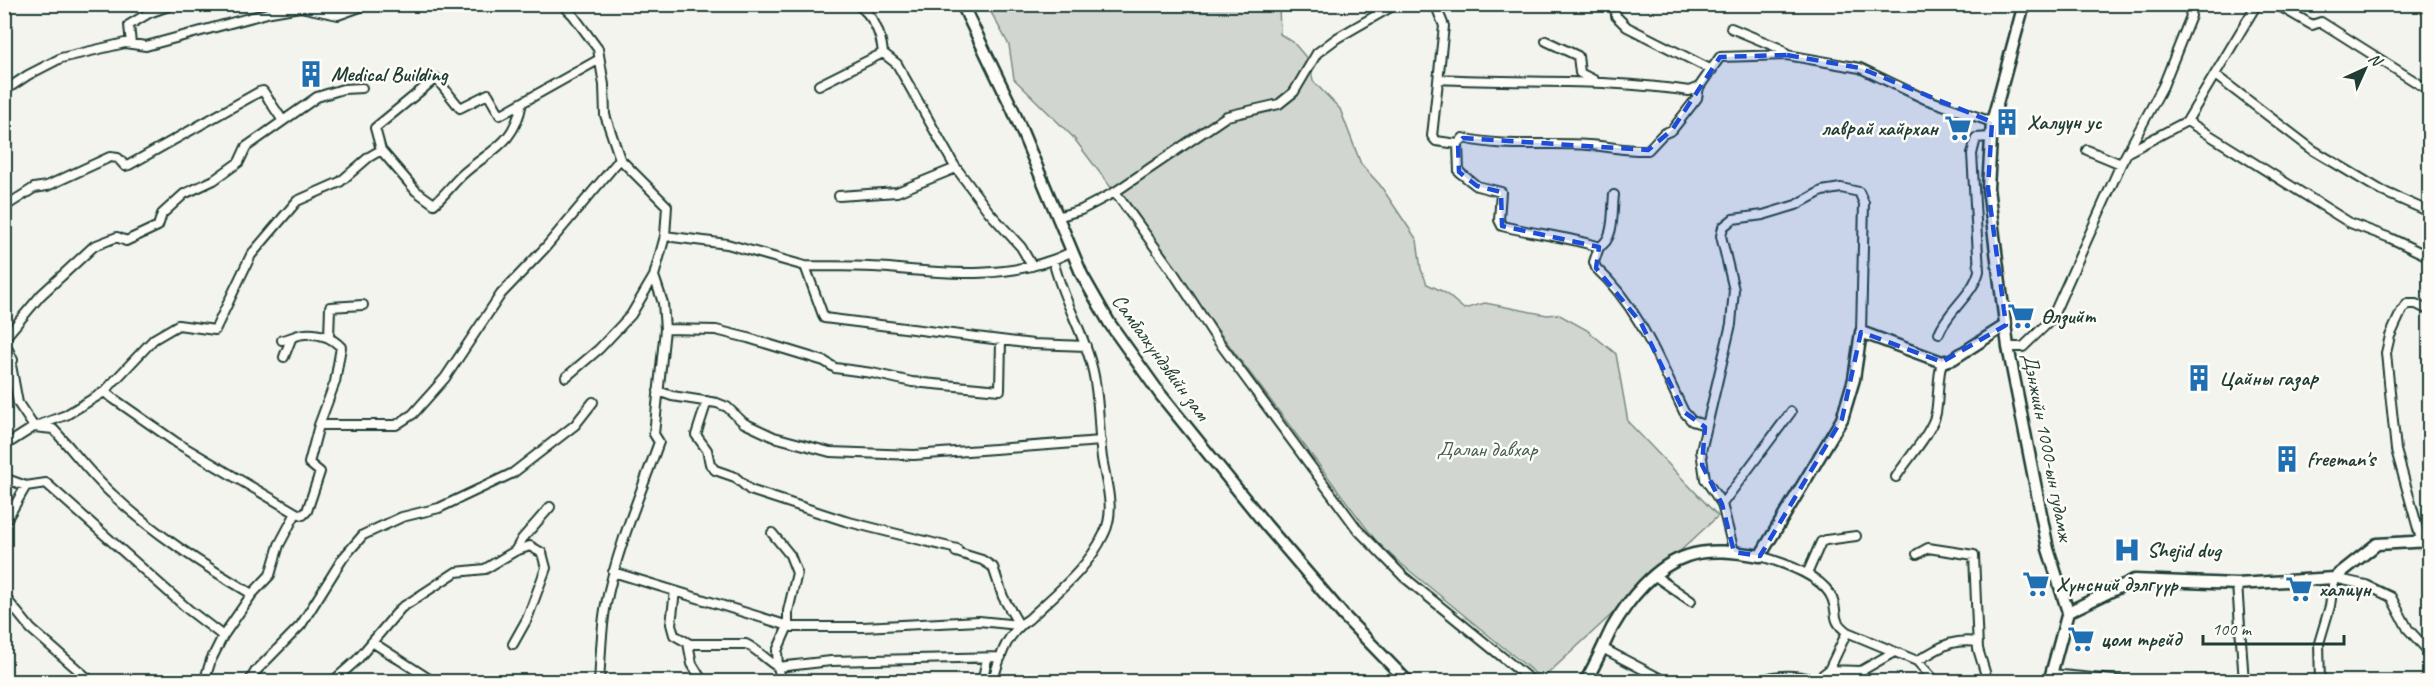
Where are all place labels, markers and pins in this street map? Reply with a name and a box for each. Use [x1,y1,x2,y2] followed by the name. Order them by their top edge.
[296,59,326,89] building icon: Medical Building
[331,61,449,87] place label: Medical Building
[1992,107,2022,137] building icon: Халуун ус
[2027,109,2102,136] place label: Халуун ус
[1943,113,1973,143] supermarket icon: лаврай хайрхан
[1822,115,1939,141] place label: лаврай хайрхан
[2006,301,2036,331] supermarket icon: Өлзийт
[2041,303,2097,330] place label: Өлзийт
[2184,363,2214,393] building icon: Цайны газар
[2219,365,2319,392] place label: Цайны газар
[2272,444,2302,474] building icon: freeman's
[2307,446,2378,472] place label: freeman's
[2112,535,2142,565] hospital icon: Shejid dug
[2147,537,2223,563] place label: Shejid dug
[2021,569,2051,599] supermarket icon: Хүнсний дэлгүүр
[2056,571,2180,597] place label: Хүнсний дэлгүүр
[2284,574,2314,604] supermarket icon: халиун
[2319,576,2372,602] place label: халиун
[2066,624,2096,654] supermarket icon: цом трейд
[2101,626,2183,652] place label: цом трейд

